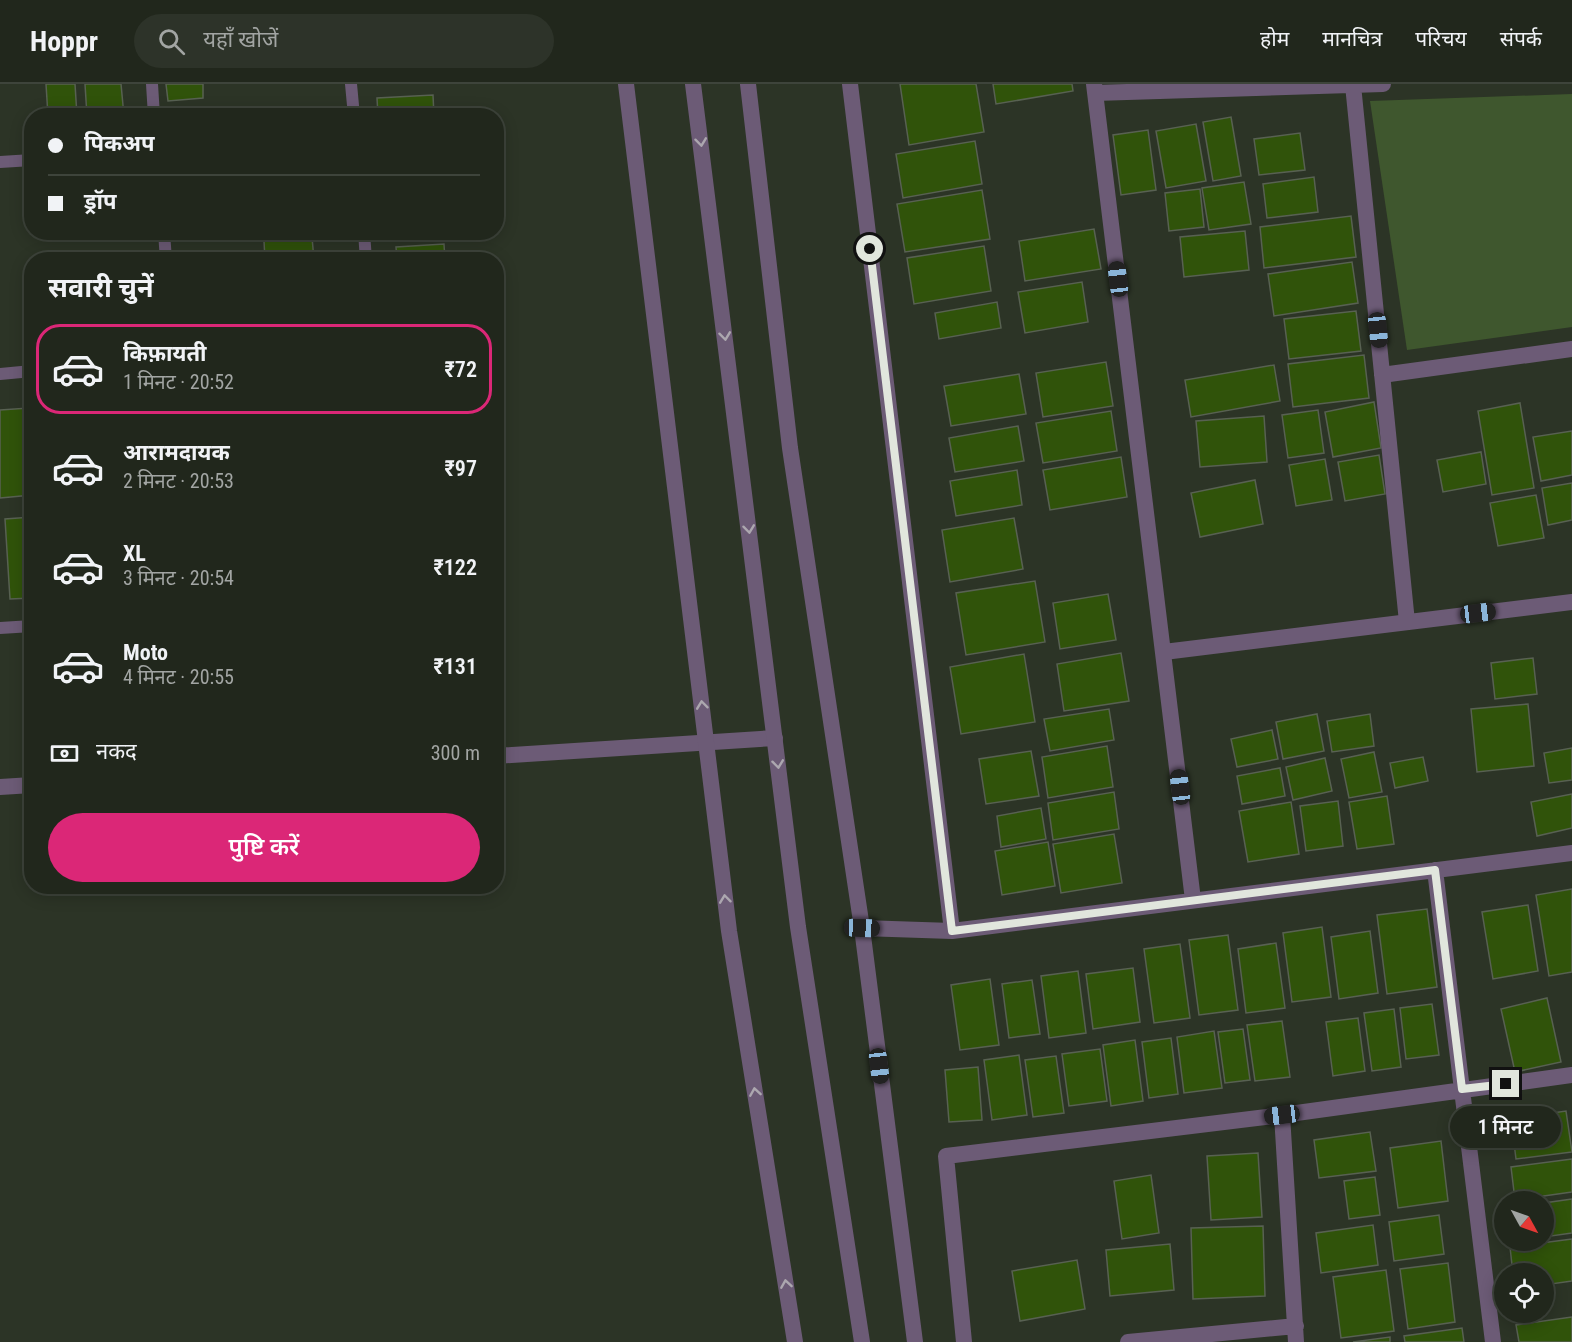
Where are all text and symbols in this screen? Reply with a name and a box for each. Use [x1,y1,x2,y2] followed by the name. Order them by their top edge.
[134,14,554,68] search box
[30,25,98,58] text: Hoppr
[155,25,188,58] icon: search
[203,27,278,52] text: यहाँ खोजें
[1260,27,1289,51] text: होम
[1322,27,1382,51] text: मानचित्र
[1415,27,1467,51] text: परिचय
[1500,27,1542,51] text: संपर्क
[84,131,155,156] text: पिकअप
[694,137,706,147] one-way arrow
[84,189,117,214] text: ड्रॉप
[856,235,883,262] route start
[1107,260,1129,298] car
[48,272,154,304] text: सवारी चुनें
[1367,311,1389,349] car
[718,331,730,340] one-way arrow
[123,341,207,366] text: किफ़ायती
[51,342,105,396] icon: car
[445,357,477,382] text: ₹72
[123,370,234,394] text: 1 मिनट · 20:52
[123,440,230,465] text: आरामदायक
[51,441,105,495] icon: car
[445,456,477,481] text: ₹97
[123,469,234,493] text: 2 मिनट · 20:53
[742,524,755,534] one-way arrow
[51,540,105,594] icon: car
[123,541,146,566] text: XL
[433,555,477,580] text: ₹122
[123,566,234,590] text: 3 मिनट · 20:54
[1459,602,1497,624] car
[51,639,105,693] icon: car
[123,640,168,665] text: Moto
[433,654,477,679] text: ₹131
[123,665,234,689] text: 4 मिनट · 20:55
[696,701,708,710] one-way arrow
[48,737,81,770] icon: cash
[96,739,137,764] text: नकद
[431,741,480,765] text: 300 m
[771,760,784,769] one-way arrow
[1169,768,1191,806] car
[48,813,480,882] button: पुष्टि करें
[720,894,732,904] one-way arrow
[844,918,880,938] car
[868,1047,890,1085] car
[1492,1070,1519,1097] route end
[749,1087,762,1097] one-way arrow
[1263,1104,1301,1126] car
[1450,1105,1562,1147] callout: 1 मिनट
[1478,1115,1533,1139] text: 1 मिनट
[1494,1191,1554,1251] north arrow
[1494,1191,1554,1323] map controls
[1494,1263,1554,1323] button: locate
[780,1280,792,1289] one-way arrow

